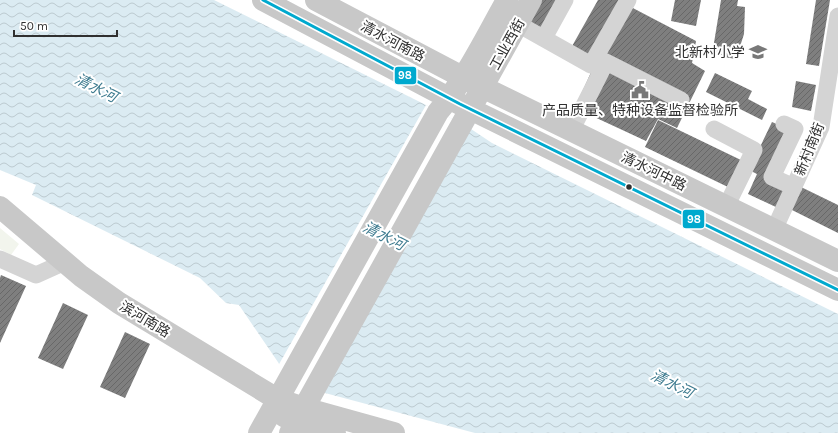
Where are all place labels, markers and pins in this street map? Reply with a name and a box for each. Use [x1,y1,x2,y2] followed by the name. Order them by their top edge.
[748,42,768,62] school or university icon: 北新村小学
[675,44,745,61] place label: 北新村小学
[630,80,650,100] public building icon: 产品质量、特种设备监督检验所
[542,102,738,119] place label: 产品质量、特种设备监督检验所
[624,182,634,192] unlabelled marker

